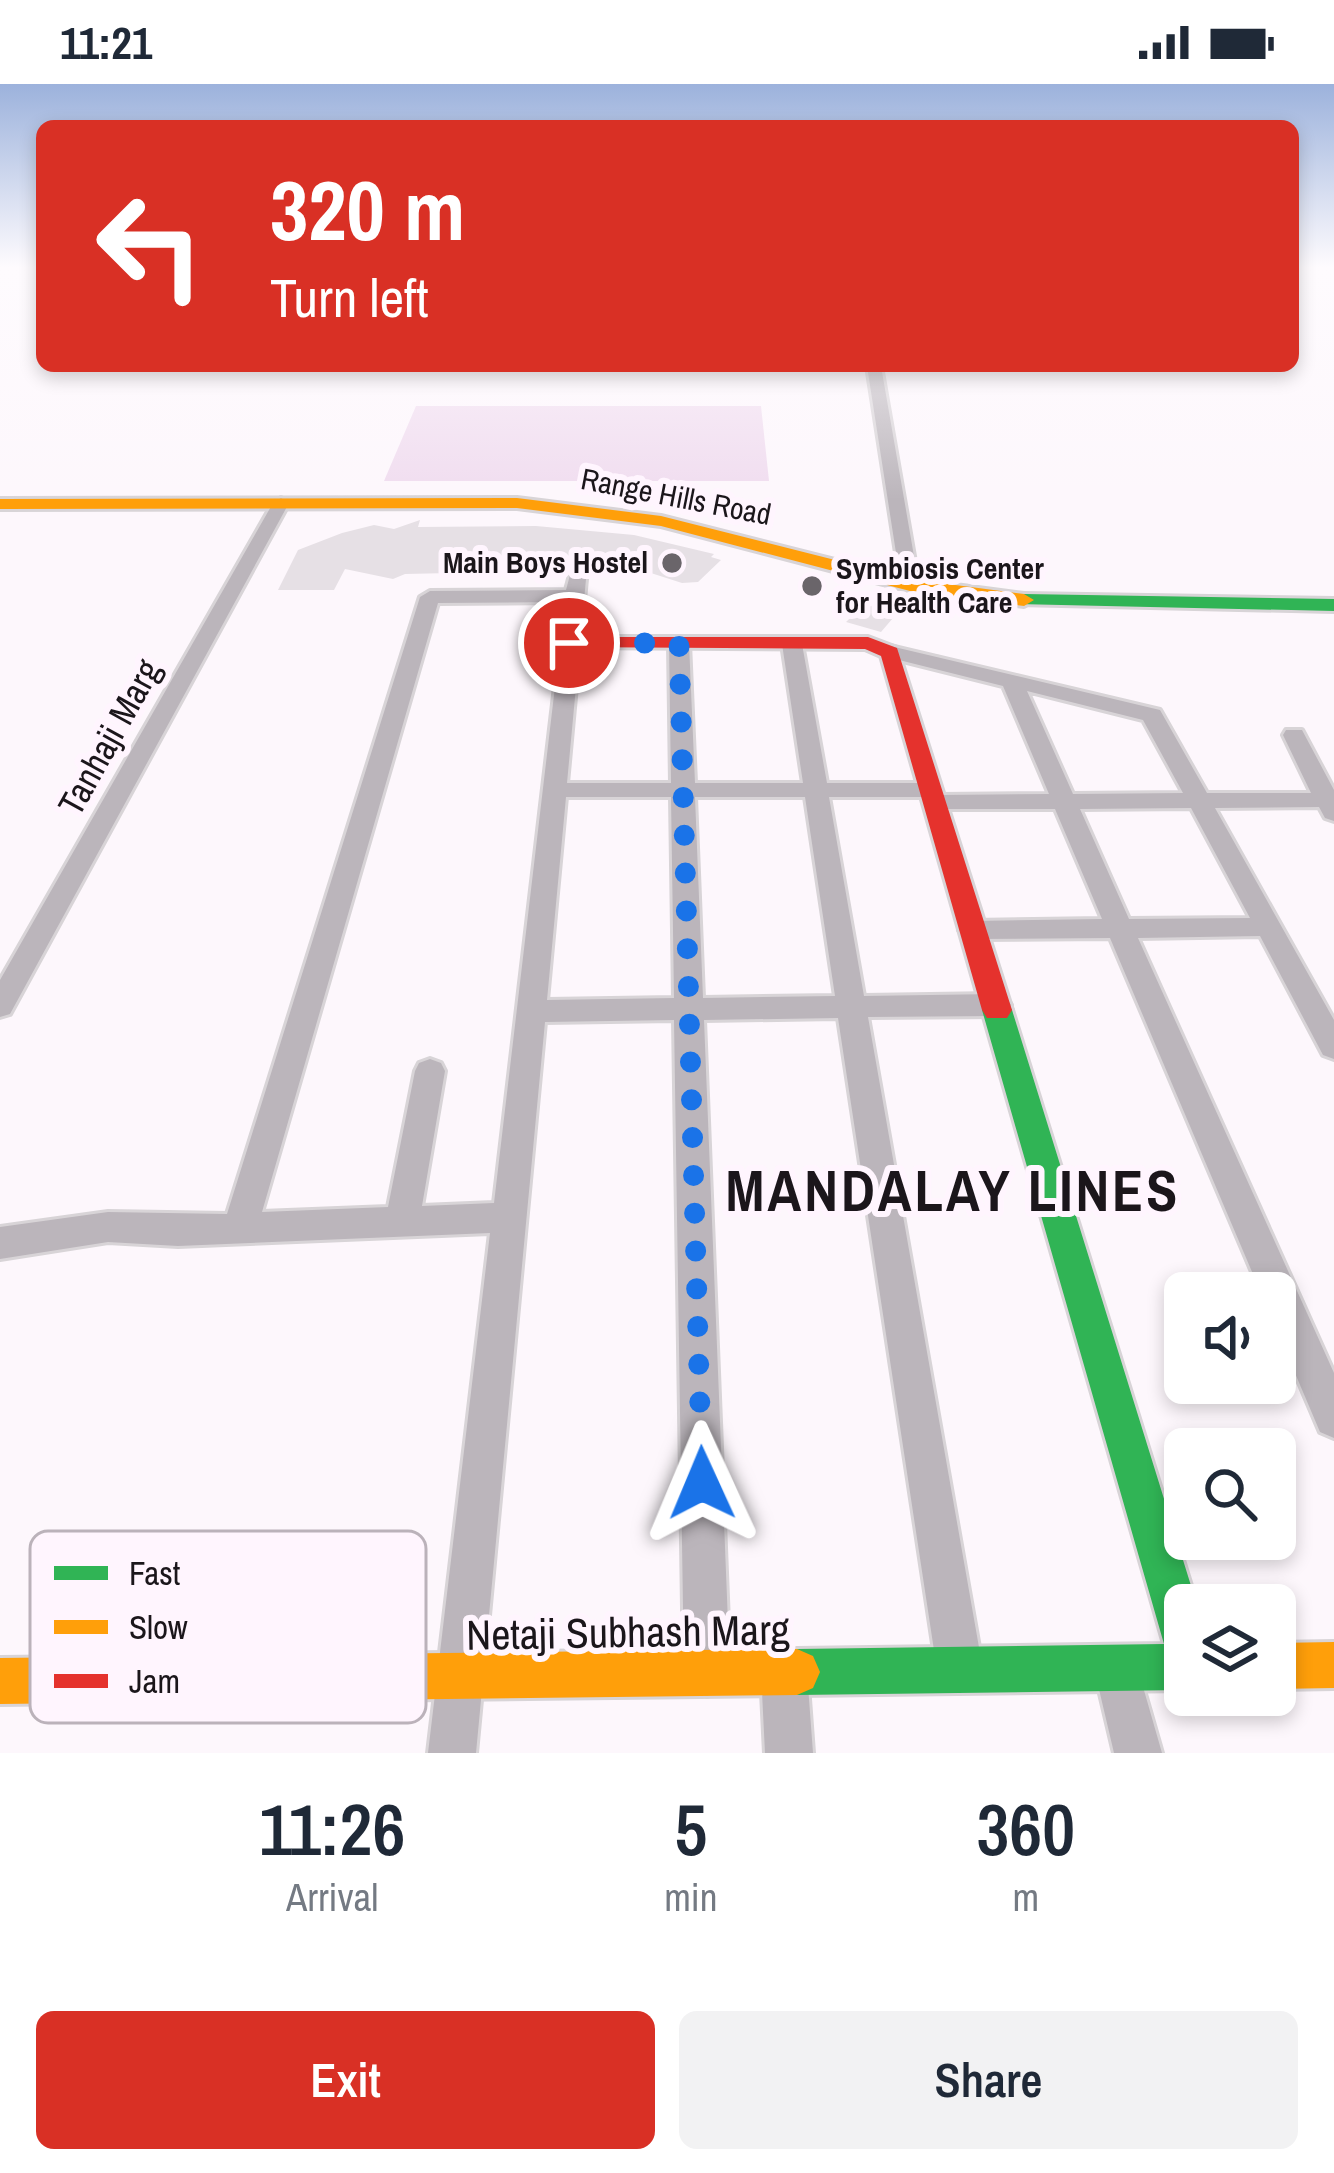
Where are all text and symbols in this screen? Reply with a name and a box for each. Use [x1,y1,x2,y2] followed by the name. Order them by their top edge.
[60,12,152,73] text: 11:21
[270,153,465,266] text: 320 m
[72,168,228,324] icon: left
[270,261,429,334] text: Turn left
[578,458,775,534] street label: Range Hills Road
[443,542,648,582] place label: Main Boys Hostel
[836,548,1044,622] place label: Symbiosis Center for Health Care
[659,550,685,576] marker: Main Boys Hostel
[799,573,825,599] marker: Symbiosis Center for Health Care
[518,592,620,694] pin
[536,610,602,676] icon: arrive
[47,650,172,824] street label: Tanhaji Marg
[726,1152,1180,1229] district label: MANDALAY LINES
[1164,1272,1296,1716] map controls
[1164,1272,1296,1404] button: sound
[639,1420,765,1546] position arrow
[1164,1428,1296,1560] button: search
[30,1531,426,1723] legend
[129,1551,180,1595] text: Fast
[1164,1584,1296,1716] button: layers
[466,1601,790,1663] street label: Netaji Subhash Marg
[129,1605,188,1649] text: Slow
[129,1659,180,1703] text: Jam
[259,1780,405,1877] text: 11:26
[674,1780,707,1877] text: 5
[977,1780,1075,1877] text: 360
[286,1871,378,1923] text: Arrival
[664,1871,718,1923] text: min
[1012,1871,1039,1923] text: m
[36,2011,655,2149] button: Exit
[679,2011,1298,2149] button: Share

